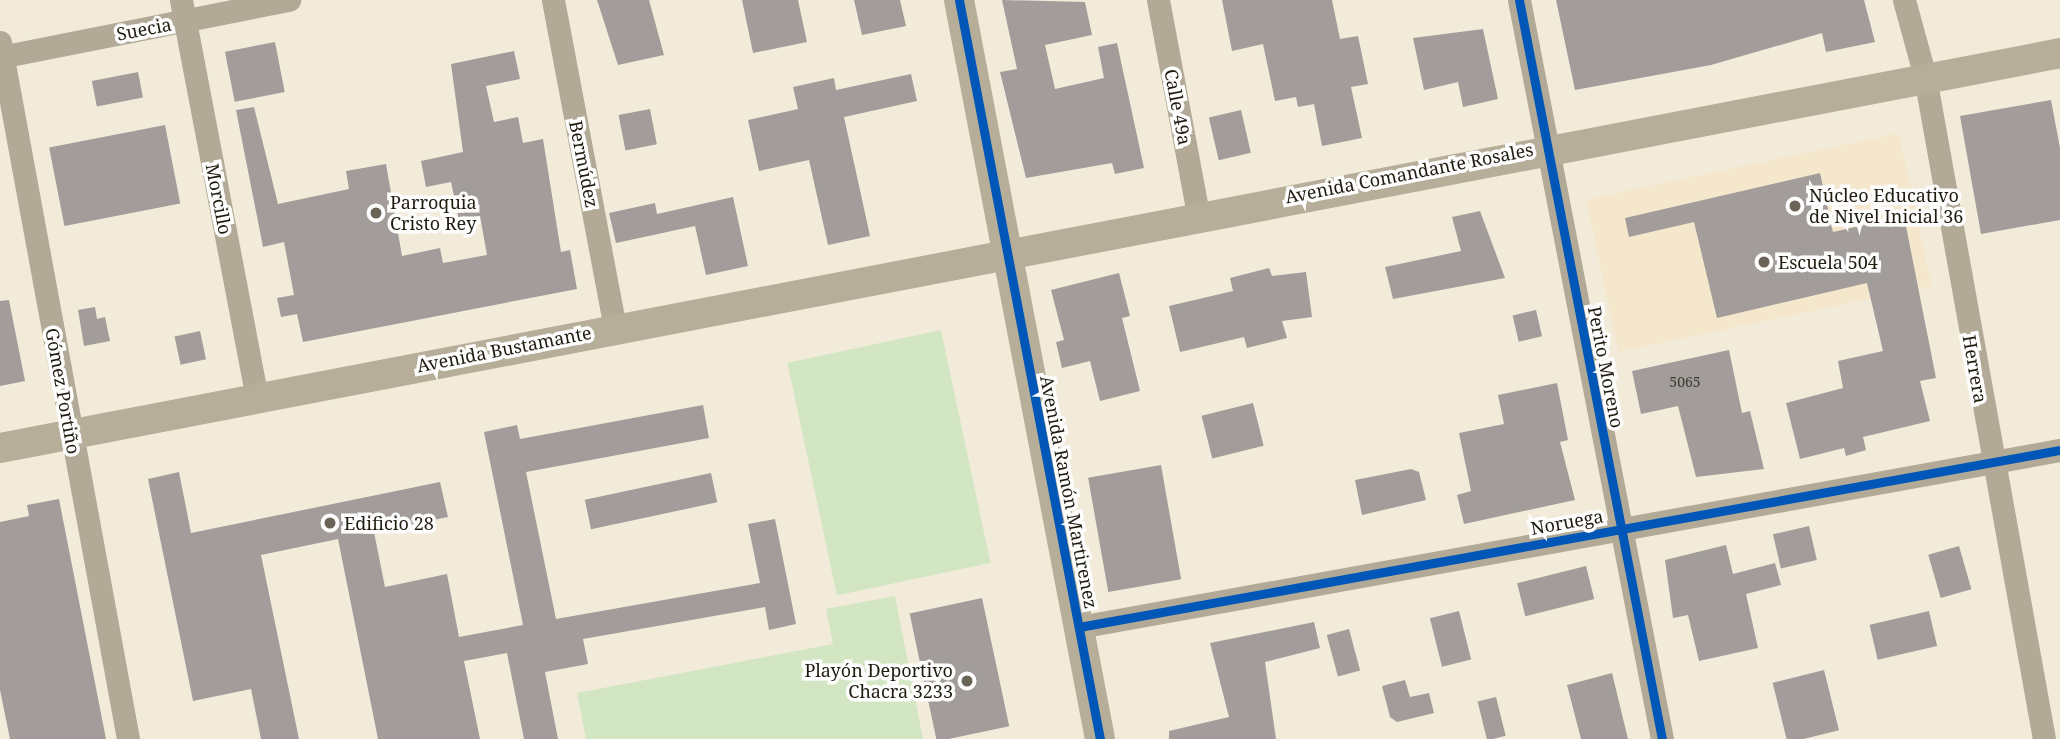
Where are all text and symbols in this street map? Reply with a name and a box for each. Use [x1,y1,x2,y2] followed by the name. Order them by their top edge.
[115,13,173,45] street label: Suecia
[1160,67,1196,147] street label: Calle 49a
[565,119,603,209] street label: Bermúdez
[1283,138,1535,208] street label: Avenida Comandante Rosales
[202,162,236,236] street label: Morcillo
[1809,185,1963,228] place label: Núcleo Educativo de Nivel Inicial 36
[390,192,477,234] place label: Parroquia Cristo Rey
[1787,198,1803,214] marker: Núcleo Educativo de Nivel Inicial 36
[368,205,384,221] marker: Parroquia Cristo Rey
[1778,251,1878,273] place label: Escuela 504
[1756,254,1772,270] marker: Escuela 504
[1584,304,1628,430] street label: Perito Moreno
[415,321,593,377] street label: Avenida Bustamante
[41,326,85,456] street label: Gómez Portiño
[1958,333,1992,405] street label: Herrera
[1036,374,1102,610] street label: Avenida Ramón Martirenez
[1669,374,1701,390] house number: 5065
[1529,505,1605,539] street label: Noruega
[344,512,434,534] place label: Edificio 28
[322,515,338,531] marker: Edificio 28
[804,660,953,702] place label: Playón Deportivo Chacra 3233
[959,673,975,689] marker: Playón Deportivo Chacra 3233

